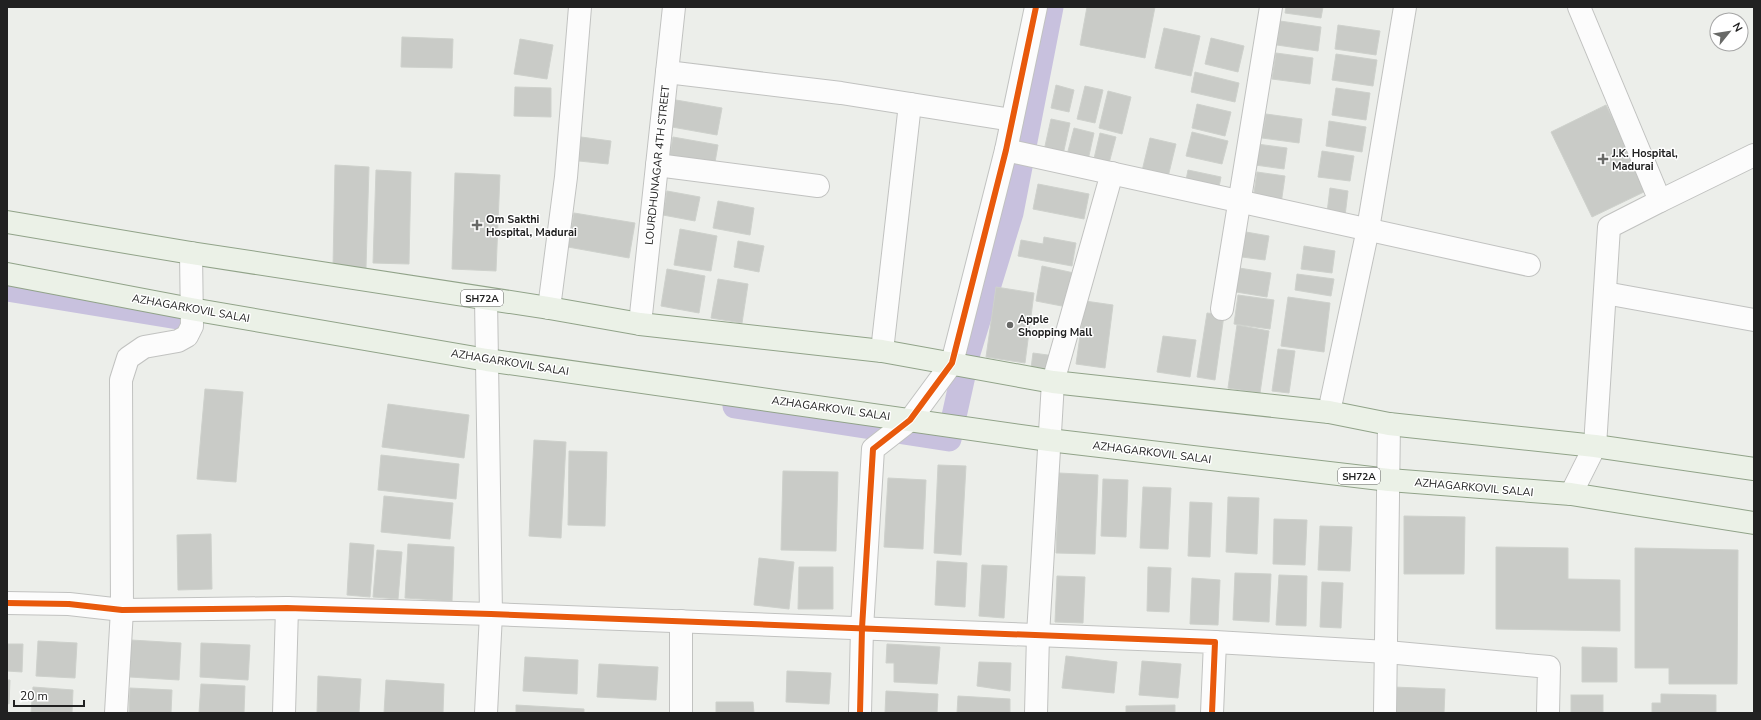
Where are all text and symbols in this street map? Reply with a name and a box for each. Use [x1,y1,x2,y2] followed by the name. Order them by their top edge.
[1709,12,1749,52] north arrow
[1729,20,1746,35] text: N
[642,84,673,246] street label: LOURDHUNAGAR 4TH STREET
[1611,146,1678,174] place label: J.K. Hospital, Madurai
[1597,153,1609,165] marker: J.K. Hospital, Madurai
[486,212,577,240] place label: Om Sakthi Hospital, Madurai
[471,219,483,231] marker: Om Sakthi Hospital, Madurai
[461,290,503,306] road number: SH72A
[131,291,251,326] street label: AZHAGARKOVIL SALAI
[1018,312,1093,340] place label: Apple Shopping Mall
[1005,320,1015,330] marker: Apple Shopping Mall
[450,346,570,379] street label: AZHAGARKOVIL SALAI
[771,393,891,424] street label: AZHAGARKOVIL SALAI
[1092,438,1212,467] street label: AZHAGARKOVIL SALAI
[1338,468,1380,484] road number: SH72A
[1414,475,1534,500] street label: AZHAGARKOVIL SALAI
[14,682,84,708] scale bar
[20,688,48,704] text: 20 m

